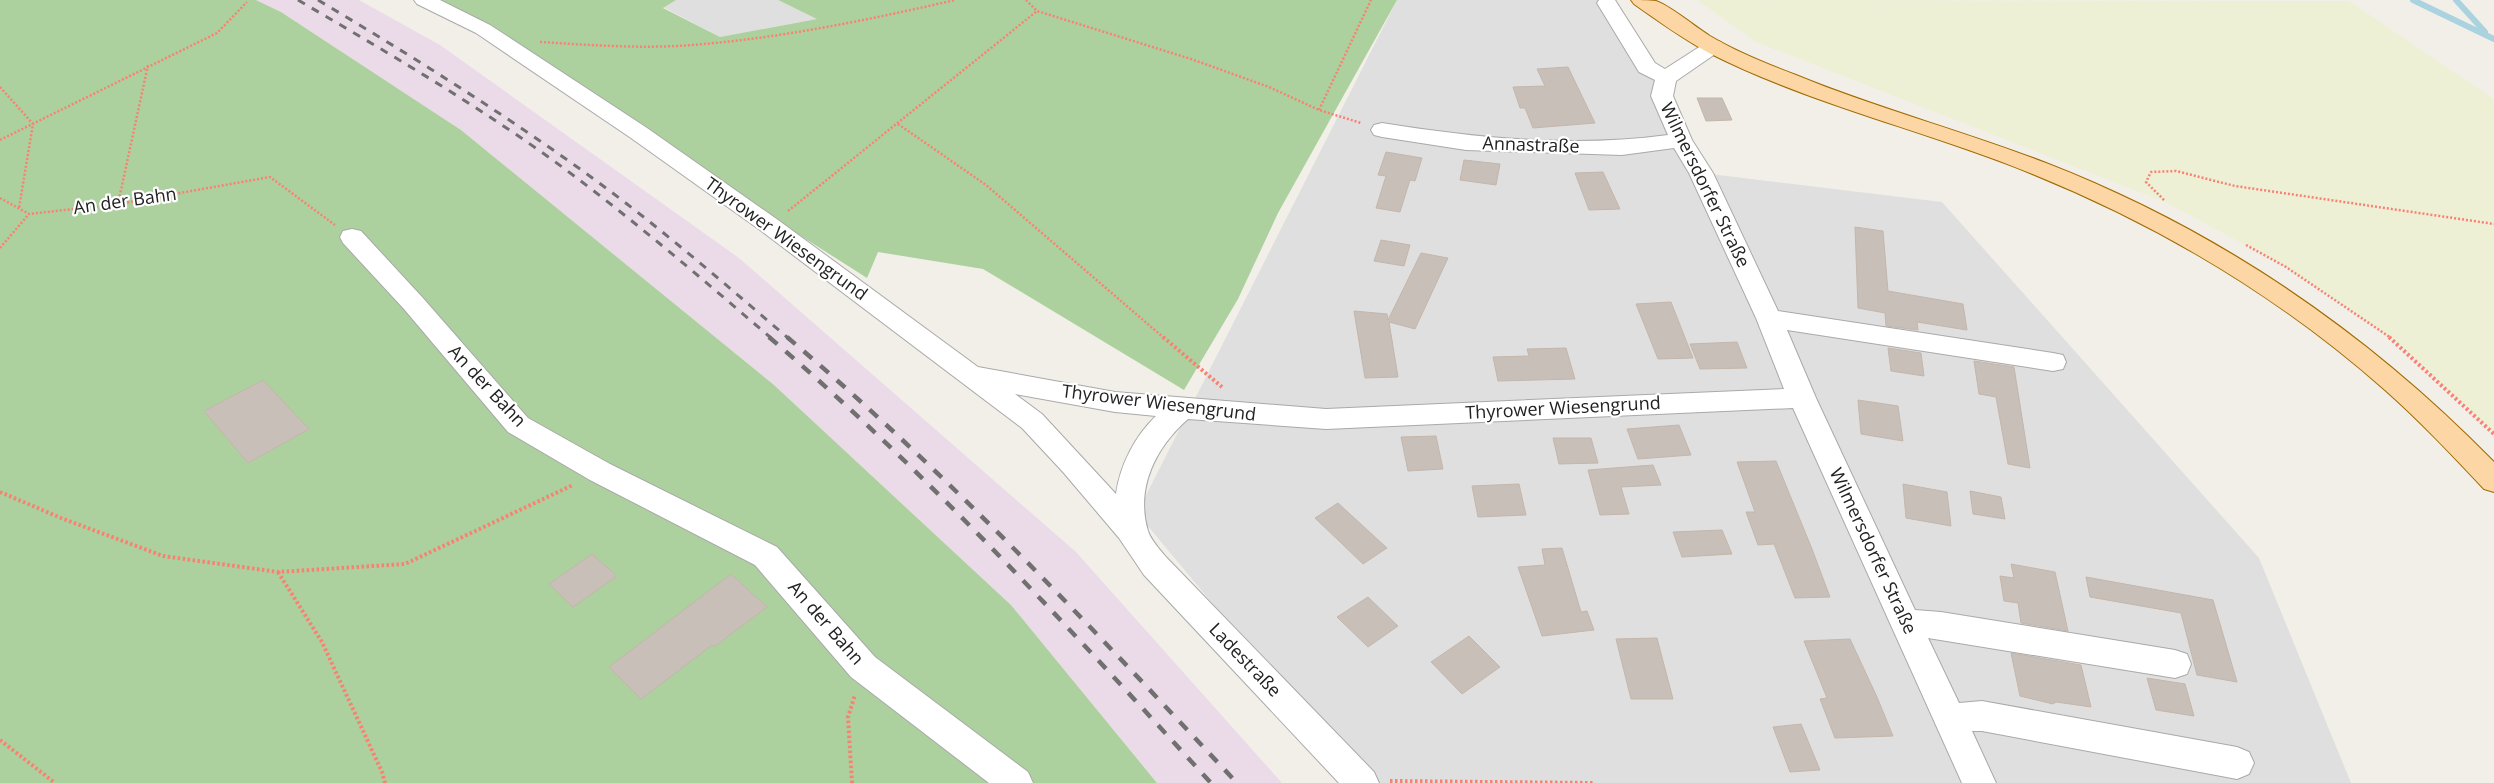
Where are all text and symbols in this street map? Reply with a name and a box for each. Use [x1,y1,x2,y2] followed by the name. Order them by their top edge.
[1655,98,1756,271] street label: Wilmersdorfer Straße
[1482,130,1580,158] street label: Annastraße
[700,171,873,305] street label: Thyrower Wiesengrund
[72,181,178,219] street label: An der Bahn
[444,339,532,432] street label: An der Bahn
[1061,378,1258,426] street label: Thyrower Wiesengrund
[1465,390,1661,424] street label: Thyrower Wiesengrund
[1825,464,1923,638] street label: Wilmersdorfer Straße
[784,575,870,669] street label: An der Bahn
[1204,617,1287,702] street label: Ladestraße

